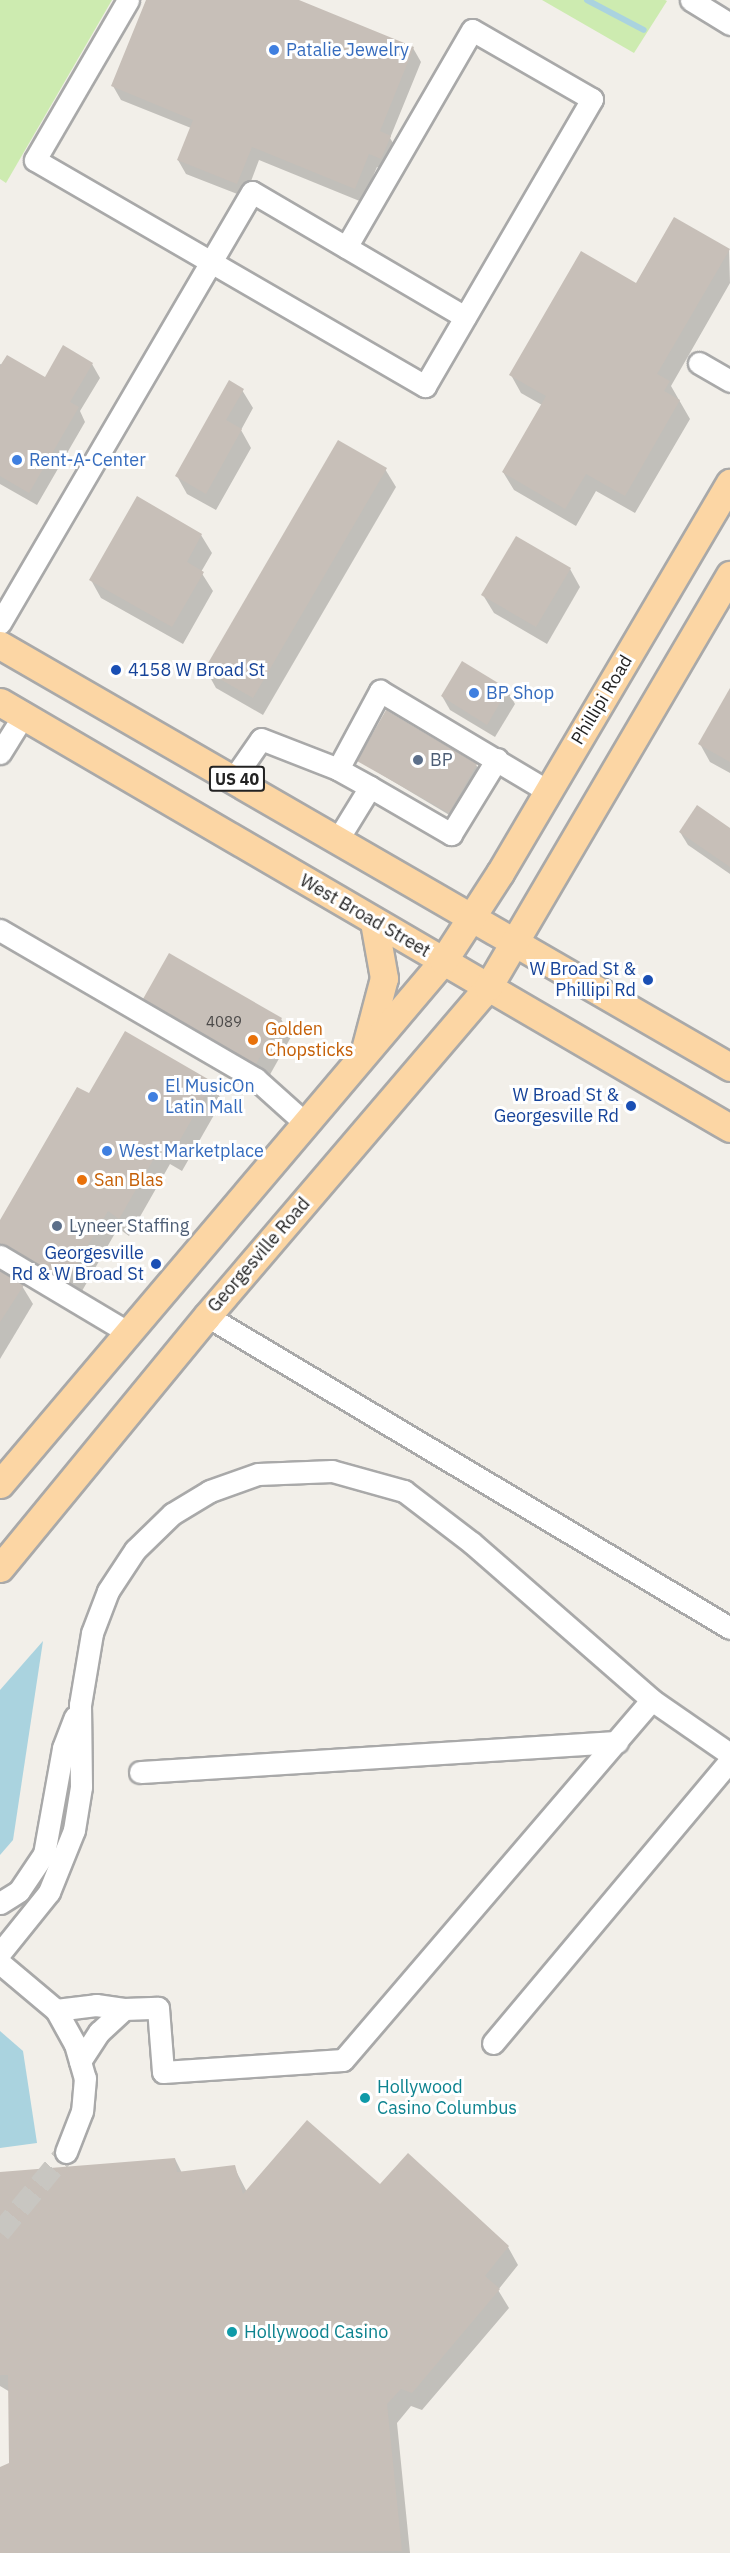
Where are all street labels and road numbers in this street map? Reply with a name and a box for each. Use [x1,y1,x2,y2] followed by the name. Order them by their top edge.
[567,651,637,749] street label: Phillipi Road
[208,766,266,792] road number: US 40
[296,870,434,962] street label: West Broad Street
[203,1193,315,1317] street label: Georgesville Road

